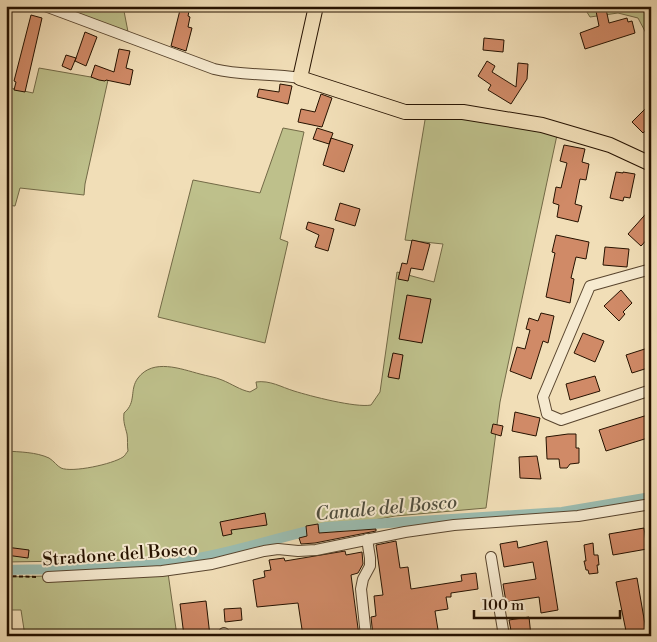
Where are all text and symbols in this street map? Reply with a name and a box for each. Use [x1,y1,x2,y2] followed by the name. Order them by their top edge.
[314,490,458,526] water label: Canale del Bosco
[42,538,198,571] street label: Stradone del Bosco
[474,587,621,619] scale bar
[482,596,524,615] text: 100 m

